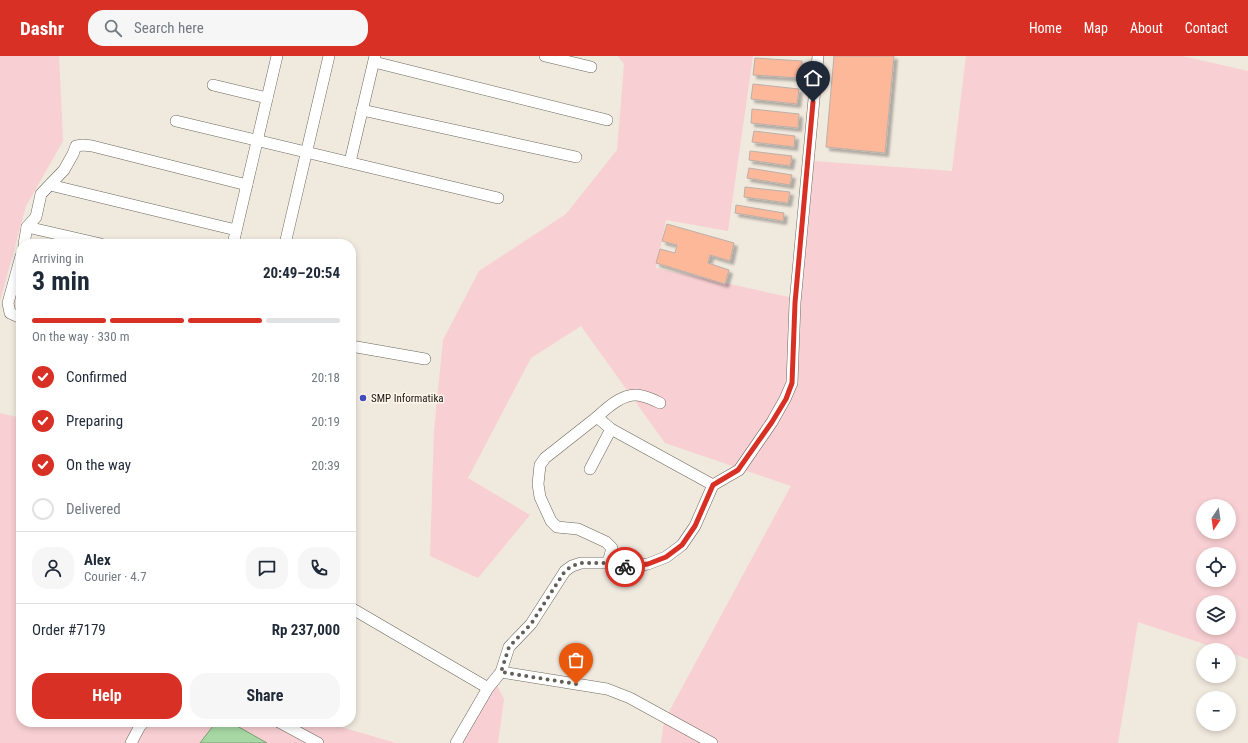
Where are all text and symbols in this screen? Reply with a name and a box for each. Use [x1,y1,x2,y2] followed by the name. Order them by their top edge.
[88,10,368,46] search box
[20,17,64,40] text: Dashr
[102,17,124,39] icon: search
[134,19,204,37] text: Search here
[1029,20,1062,36] text: Home
[1084,20,1108,36] text: Map
[1130,20,1163,36] text: About
[1185,20,1228,36] text: Contact
[796,61,830,102] pin
[802,67,824,89] icon: home
[32,251,84,266] text: Arriving in
[263,264,340,282] text: 20:49–20:54
[32,266,90,296] text: 3 min
[32,329,129,344] text: On the way · 330 m
[32,366,54,388] icon: check
[66,368,127,386] text: Confirmed
[311,370,340,385] text: 20:18
[371,392,444,405] place label: SMP Informatika
[358,393,368,403] marker: SMP Informatika
[32,410,54,432] icon: check
[66,412,123,430] text: Preparing
[311,414,340,429] text: 20:19
[32,454,54,476] icon: check
[66,456,131,474] text: On the way
[311,458,340,473] text: 20:39
[1196,499,1236,539] north arrow
[1196,499,1236,731] map controls
[66,500,121,518] text: Delivered
[32,547,74,589] button: person
[246,547,288,589] button: chat
[298,547,340,589] button: phone
[605,547,645,587] courier
[1196,547,1236,587] button: locate
[84,551,111,569] text: Alex
[614,556,636,578] icon: bike
[84,569,147,584] text: Courier · 4.7
[1196,595,1236,635] button: layers
[32,621,106,639] text: Order #7179
[272,621,340,639] text: Rp 237,000
[559,643,593,684] pin
[1196,643,1236,683] button: +
[565,649,587,671] icon: bag
[32,673,182,719] button: Help
[190,673,340,719] button: Share
[1196,691,1236,731] button: −

